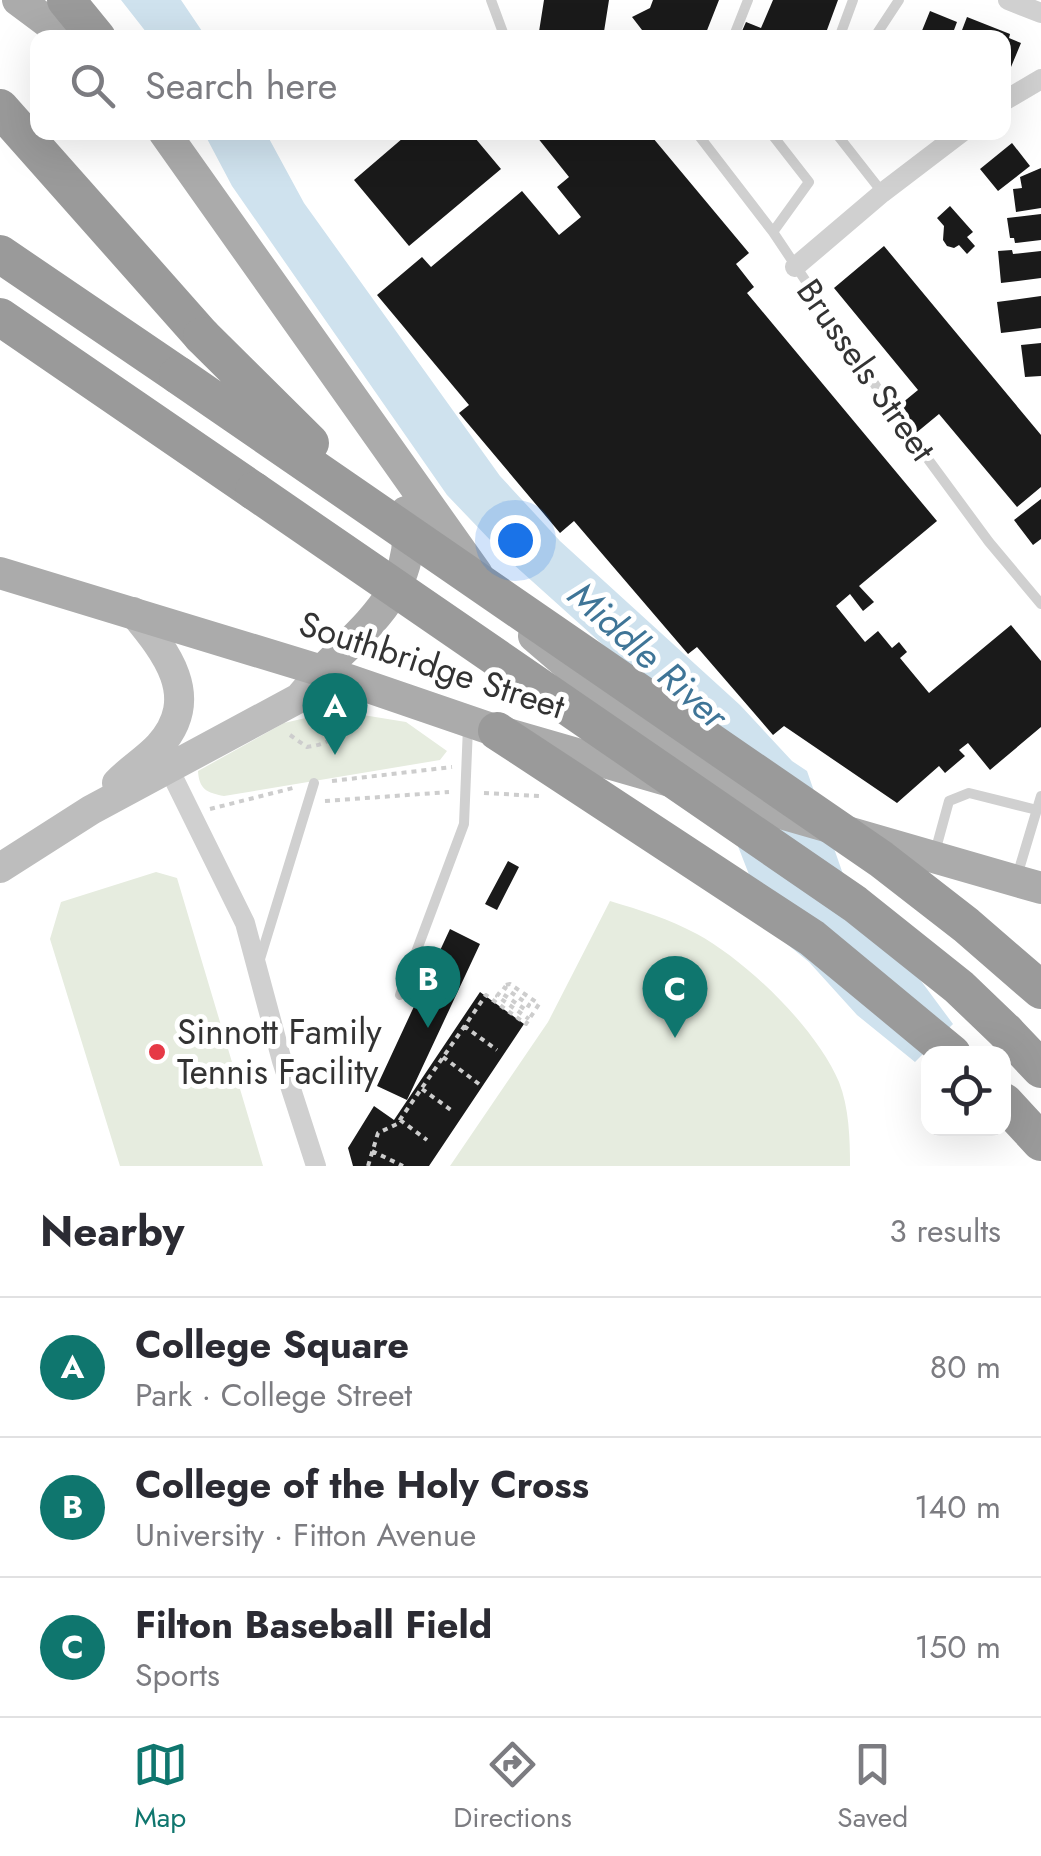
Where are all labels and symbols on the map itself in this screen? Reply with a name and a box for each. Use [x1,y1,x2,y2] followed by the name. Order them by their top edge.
[785,269,948,472] street label: Brussels Street
[490,515,541,566] your location
[556,568,742,743] water label: Middle River
[293,599,572,732] street label: Southbridge Street
[302,672,368,755] pin: A
[396,946,460,1028] pin: B
[642,956,708,1038] pin: C
[177,1007,382,1097] place label: Sinnott Family Tennis Facility
[146,1041,168,1063] marker: Sinnott Family Tennis Facility

